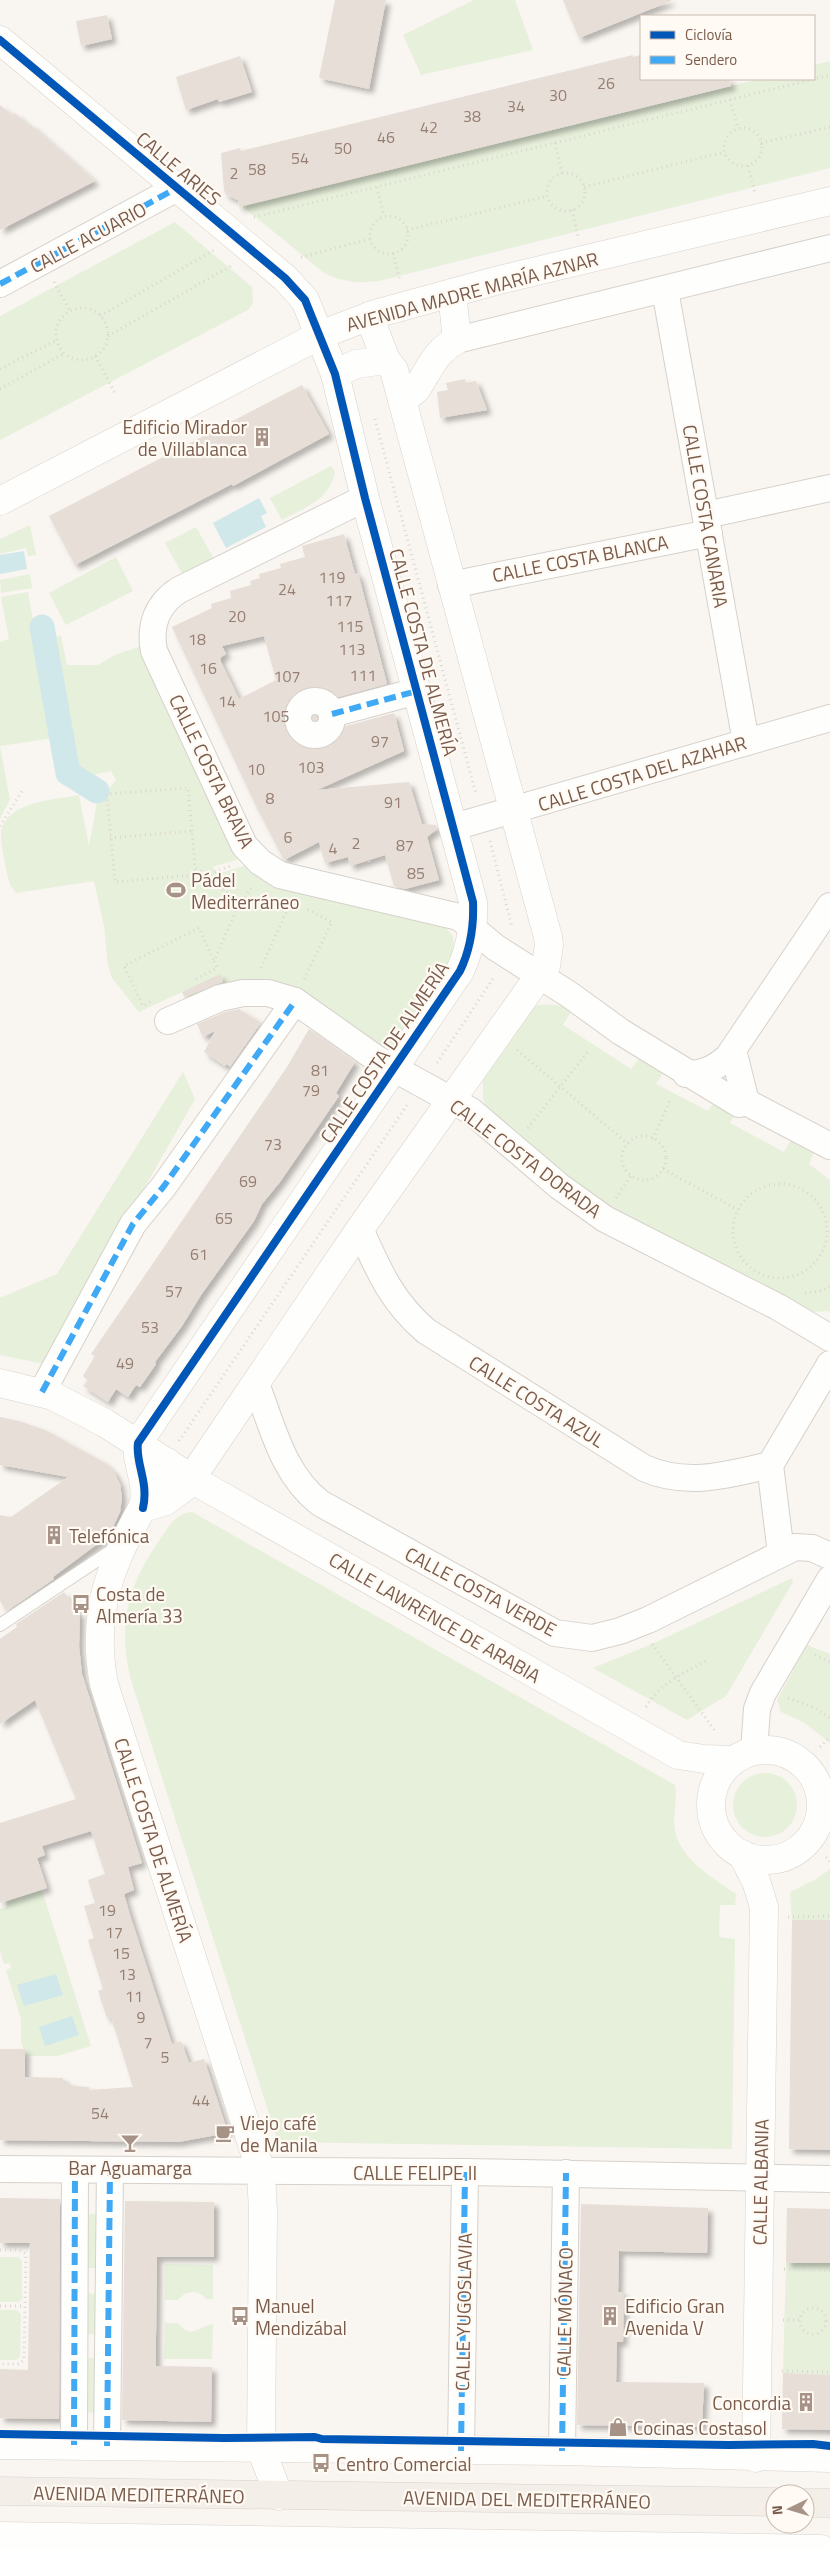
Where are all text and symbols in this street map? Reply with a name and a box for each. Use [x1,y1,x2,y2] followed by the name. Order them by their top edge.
[640,15,815,80] legend
[685,23,733,46] text: Ciclovía
[685,48,737,71] text: Sendero
[597,71,615,95] house number: 26
[549,83,567,107] house number: 30
[507,94,525,118] house number: 34
[463,104,481,128] house number: 38
[420,115,438,139] house number: 42
[130,124,228,212] street label: CALLE ARIES
[377,125,395,149] house number: 46
[334,136,352,160] house number: 50
[291,146,309,170] house number: 54
[248,157,266,181] house number: 58
[230,161,238,185] house number: 2
[25,194,151,280] street label: CALLE ACUARIO
[343,243,601,339] street label: AVENIDA MADRE MARÍA AZNAR
[122,412,247,463] place label: Edificio Mirador de Villablanca
[676,422,736,610] street label: CALLE COSTA CANARIA
[251,426,273,448] building icon: Edificio Mirador de Villablanca
[489,527,671,589] street label: CALLE COSTA BLANCA
[382,545,466,759] street label: CALLE COSTA DE ALMERÍA
[319,565,345,589] house number: 119
[278,577,296,601] house number: 24
[326,588,352,612] house number: 117
[228,604,246,628] house number: 20
[337,614,363,638] house number: 115
[188,627,206,651] house number: 18
[339,637,365,661] house number: 113
[199,656,217,680] house number: 16
[350,663,376,687] house number: 111
[274,664,300,688] house number: 107
[162,689,262,853] street label: CALLE COSTA BRAVA
[218,689,236,713] house number: 14
[263,704,289,728] house number: 105
[534,727,750,819] street label: CALLE COSTA DEL AZAHAR
[371,729,389,753] house number: 97
[298,755,324,779] house number: 103
[247,757,265,781] house number: 10
[266,786,275,810] house number: 8
[384,790,402,814] house number: 91
[284,825,293,849] house number: 6
[352,831,360,855] house number: 2
[396,833,414,857] house number: 87
[329,836,338,860] house number: 4
[407,861,425,885] house number: 85
[191,865,299,916] place label: Pádel Mediterráneo
[165,879,187,901] sports icon: Pádel Mediterráneo
[312,955,456,1149] street label: CALLE COSTA DE ALMERÍA
[311,1058,329,1082] house number: 81
[302,1078,320,1102] house number: 79
[444,1091,608,1225] street label: CALLE COSTA DORADA
[264,1132,282,1156] house number: 73
[239,1169,257,1193] house number: 69
[215,1206,233,1230] house number: 65
[190,1242,208,1266] house number: 61
[165,1279,183,1303] house number: 57
[141,1315,159,1339] house number: 53
[464,1348,610,1454] street label: CALLE COSTA AZUL
[116,1351,134,1375] house number: 49
[69,1521,150,1550] place label: Telefónica
[43,1524,65,1546] building icon: Telefónica
[400,1539,562,1643] street label: CALLE COSTA VERDE
[324,1544,546,1690] street label: CALLE LAWRENCE DE ARABIA
[96,1579,183,1630] place label: Costa de Almería 33
[70,1593,92,1615] bus stop icon: Costa de Almería 33
[107,1734,201,1946] street label: CALLE COSTA DE ALMERÍA
[98,1898,116,1922] house number: 19
[105,1920,123,1944] house number: 17
[112,1941,130,1965] house number: 15
[118,1962,136,1986] house number: 13
[125,1984,143,2008] house number: 11
[137,2005,146,2029] house number: 9
[144,2030,152,2054] house number: 7
[161,2045,170,2069] house number: 5
[192,2088,210,2112] house number: 44
[91,2101,109,2125] house number: 54
[240,2108,318,2159] place label: Viejo café de Manila
[744,2118,776,2246] street label: CALLE ALBANIA
[214,2122,236,2144] cafe icon: Viejo café de Manila
[119,2132,141,2154] bar icon: Bar Aguamarga
[68,2153,192,2182] place label: Bar Aguamarga
[353,2158,477,2187] street label: CALLE FELIPE II
[447,2233,479,2391] street label: CALLE YUGOSLAVIA
[548,2247,580,2377] street label: CALLE MÓNACO
[255,2291,347,2342] place label: Manuel Mendizábal
[625,2291,725,2342] place label: Edificio Gran Avenida V
[229,2305,251,2327] bus stop icon: Manuel Mendizábal
[599,2305,621,2327] building icon: Edificio Gran Avenida V
[712,2388,791,2417] place label: Concordia
[795,2391,817,2413] building icon: Concordia
[633,2413,767,2442] place label: Cocinas Costasol
[607,2416,629,2438] shop icon: Cocinas Costasol
[336,2449,472,2478] place label: Centro Comercial
[310,2452,332,2474] bus stop icon: Centro Comercial
[33,2478,245,2510] street label: AVENIDA MEDITERRÁNEO
[403,2482,651,2516] street label: AVENIDA DEL MEDITERRÁNEO
[765,2484,815,2534] north arrow
[766,2504,787,2516] text: N

